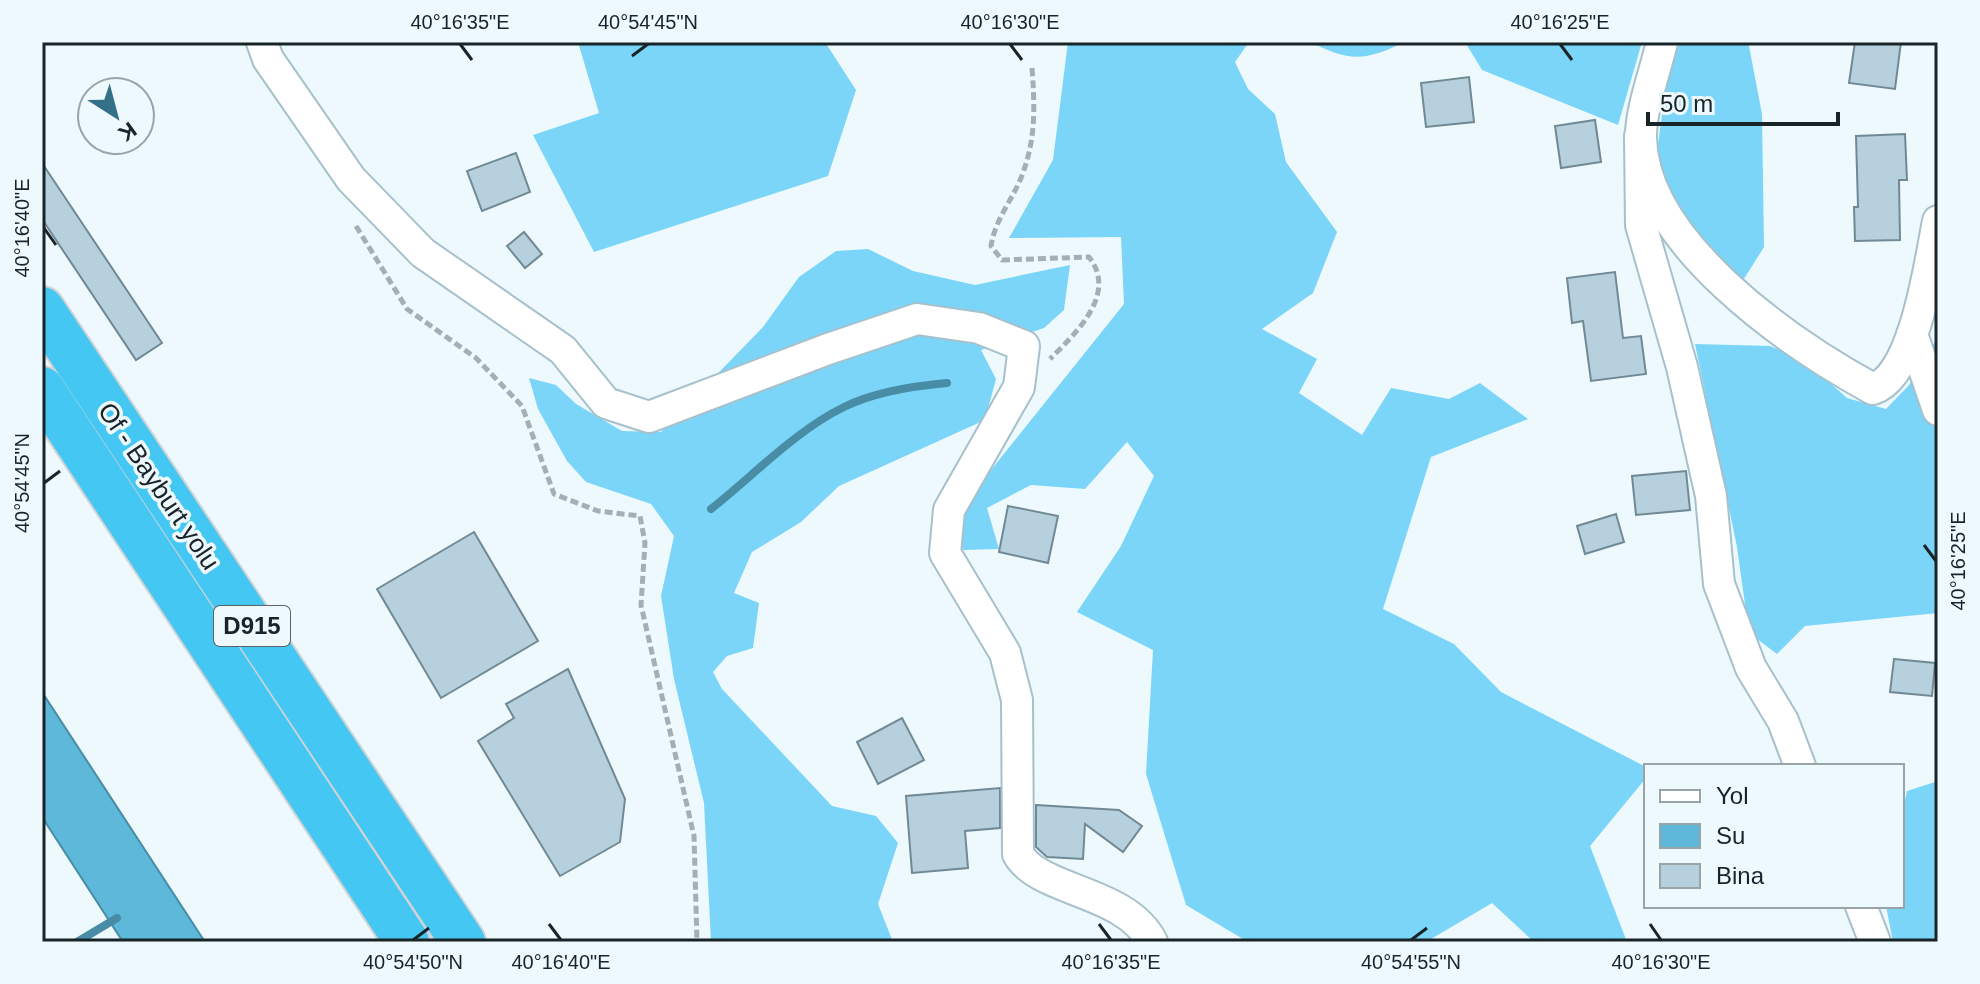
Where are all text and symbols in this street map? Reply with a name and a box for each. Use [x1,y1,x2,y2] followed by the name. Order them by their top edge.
[411,11,510,33] text: 40°16'35"E
[598,11,698,33] text: 40°54'45"N
[961,11,1060,33] text: 40°16'30"E
[1511,11,1610,33] text: 40°16'25"E
[76,76,156,156] north arrow
[1648,76,1838,126] scale bar
[1660,90,1713,117] text: 50 m
[114,117,141,147] text: K
[11,179,33,278] text: 40°16'40"E
[92,397,226,575] street label: Of - Bayburt yolu
[11,433,33,533] text: 40°54'45"N
[1947,512,1969,611] text: 40°16'25"E
[214,606,290,646] road number: D915
[1644,764,1904,908] legend
[1716,782,1748,809] text: Yol
[1716,822,1745,849] text: Su
[1716,862,1765,889] text: Bina
[363,951,463,973] text: 40°54'50"N
[512,951,611,973] text: 40°16'40"E
[1062,951,1161,973] text: 40°16'35"E
[1361,951,1461,973] text: 40°54'55"N
[1612,951,1711,973] text: 40°16'30"E

